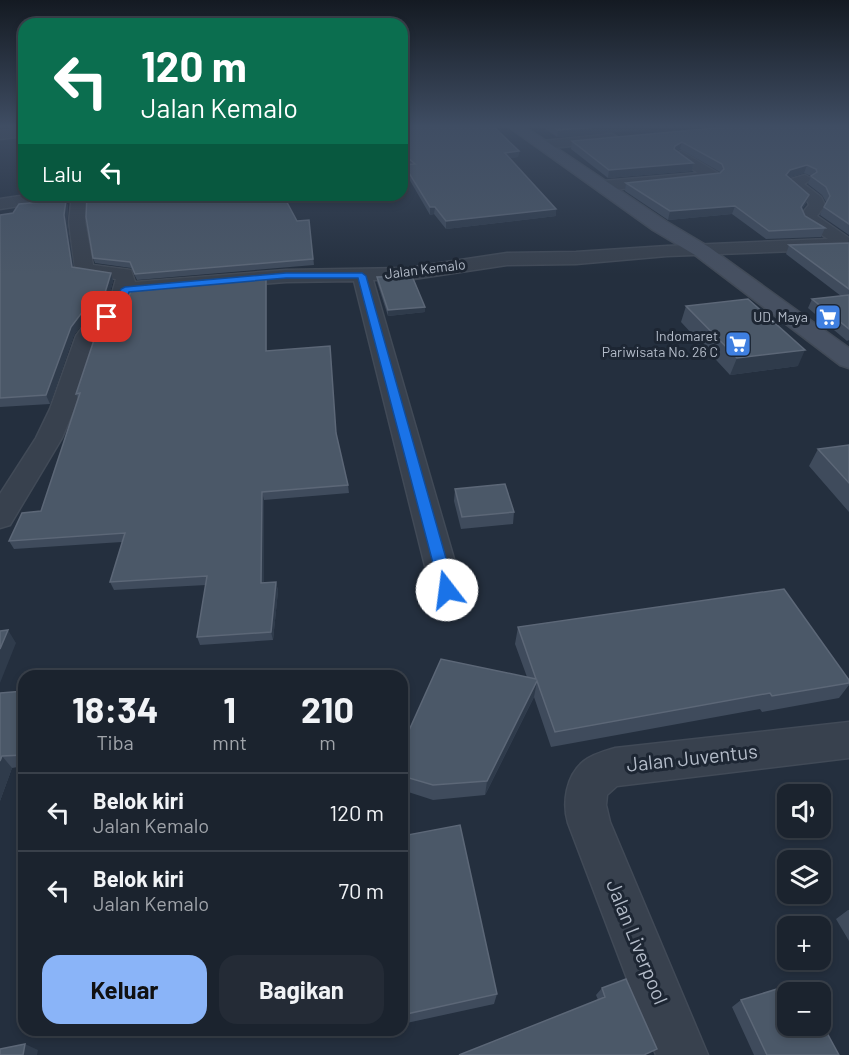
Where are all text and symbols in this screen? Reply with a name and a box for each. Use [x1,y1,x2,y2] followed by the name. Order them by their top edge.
[141,40,247,90] text: 120 m
[42,42,120,120] icon: left
[141,91,298,123] text: Jalan Kemalo
[95,156,128,189] icon: left
[42,160,83,186] text: Lalu
[384,255,466,282] street label: Jalan Kemalo
[81,291,132,342] pin
[90,300,123,333] icon: arrive
[813,302,843,332] supermarket icon: UD. Maya
[753,308,808,325] place label: UD. Maya
[602,327,718,360] place label: Indomaret Pariwisata No. 26 C
[723,329,753,359] supermarket icon: Indomaret Pariwisata No. 26 C
[415,558,479,622] position arrow
[72,687,158,730] text: 18:34
[223,687,236,730] text: 1
[301,687,354,730] text: 210
[97,730,134,754] text: Tiba
[212,730,247,754] text: mnt
[319,730,336,754] text: m
[625,738,759,776] street label: Jalan Juventus
[777,784,831,1036] map controls
[777,784,831,838] button: sound
[93,787,184,813] text: Belok kiri
[42,796,75,829] icon: left
[329,799,384,825] text: 120 m
[93,813,209,837] text: Jalan Kemalo
[777,850,831,904] button: layers
[93,865,184,891] text: Belok kiri
[42,874,75,907] icon: left
[602,876,674,1007] street label: Jalan Liverpool
[339,877,384,903] text: 70 m
[93,891,209,915] text: Jalan Kemalo
[777,916,831,970] button: +
[42,955,207,1024] button: Keluar
[219,955,384,1024] button: Bagikan
[777,982,831,1036] button: −

